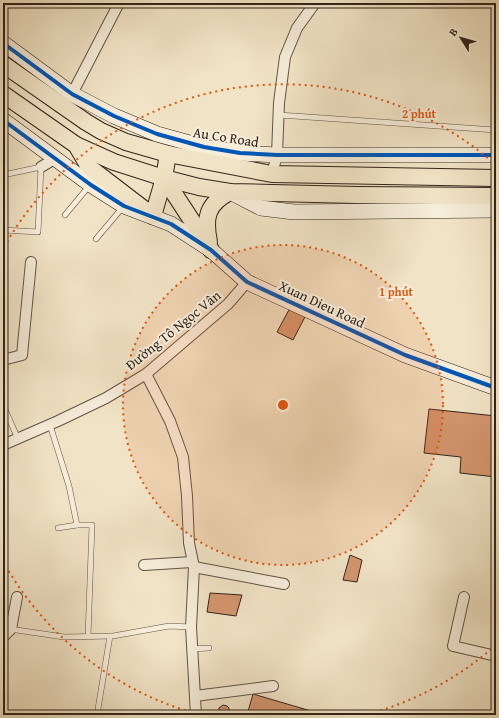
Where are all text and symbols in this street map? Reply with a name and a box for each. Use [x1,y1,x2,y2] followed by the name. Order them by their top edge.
[441,18,481,58] north arrow
[445,24,462,40] text: B
[402,105,437,122] text: 2 phút
[192,122,261,152] street label: Au Co Road
[276,275,369,333] street label: Xuan Dieu Road
[379,283,414,300] text: 1 phút
[121,285,225,375] street label: Đường Tô Ngọc Vân
[276,398,290,412] centre of rings

